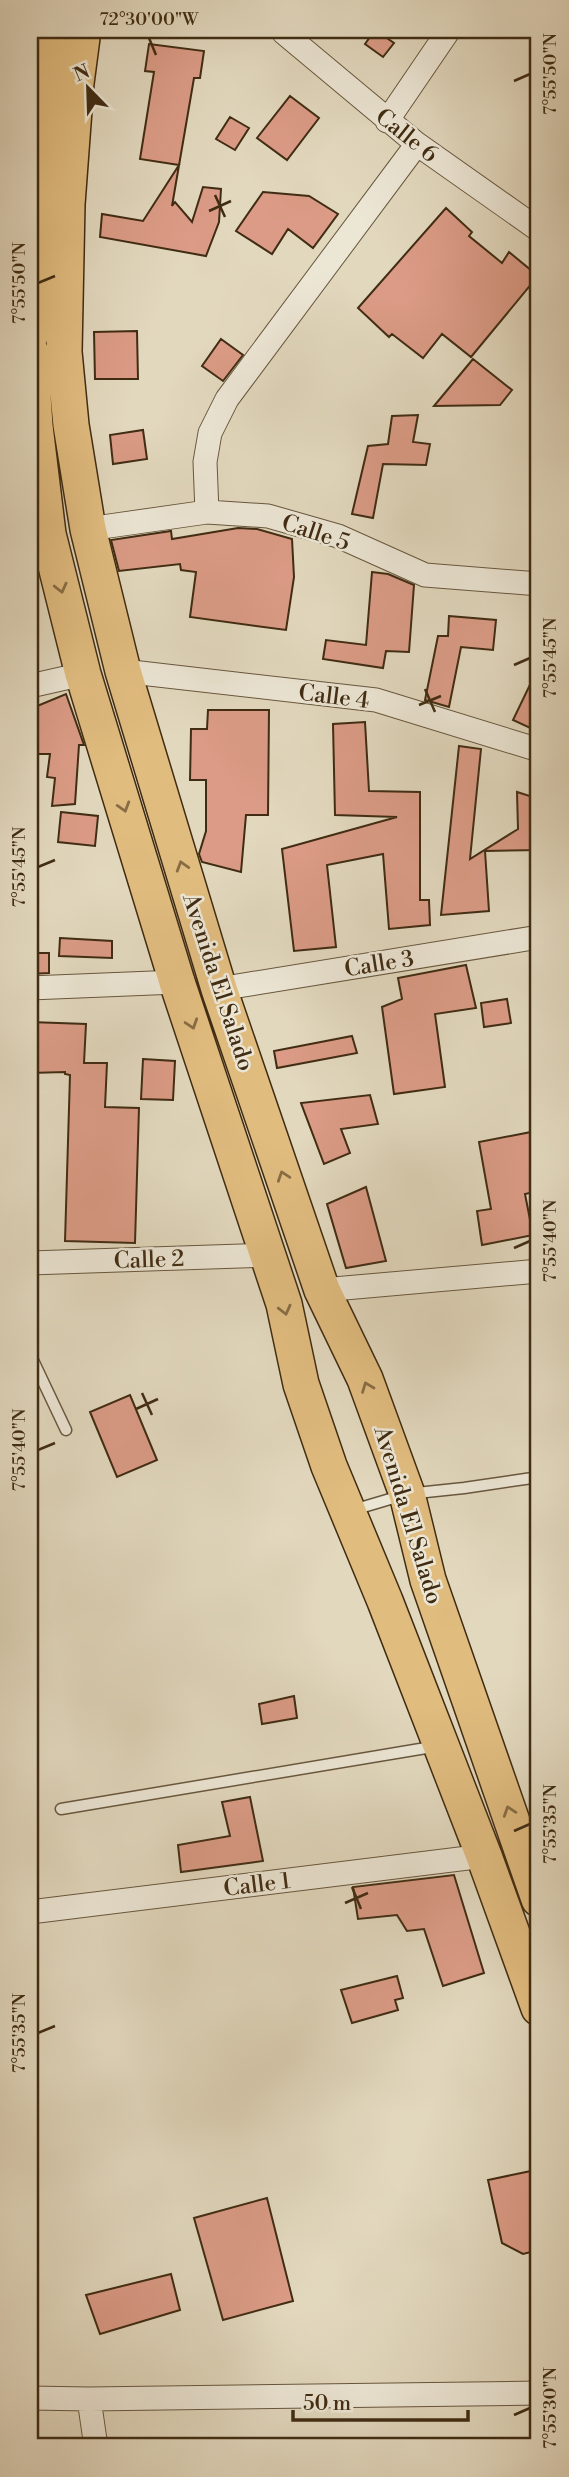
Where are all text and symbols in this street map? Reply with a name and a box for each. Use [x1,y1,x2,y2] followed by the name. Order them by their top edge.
[100,8,199,31] text: 72°30'00"W
[539,32,562,115] text: 7°55'50"N
[52,52,122,122] north arrow
[70,59,93,87] text: N
[370,103,443,169] street label: Calle 6
[8,241,31,324] text: 7°55'50"N
[278,509,353,557] street label: Calle 5
[53,582,68,594] one-way arrow
[539,617,562,698] text: 7°55'45"N
[297,679,371,715] street label: Calle 4
[115,801,130,813] one-way arrow
[8,826,31,907] text: 7°55'45"N
[175,861,190,873] one-way arrow
[176,889,260,1075] street label: Avenida El Salado
[342,945,416,983] street label: Calle 3
[183,1018,198,1030] one-way arrow
[277,1170,291,1182] one-way arrow
[539,1199,562,1282] text: 7°55'40"N
[113,1245,185,1275] street label: Calle 2
[277,1304,291,1316] one-way arrow
[362,1381,376,1393] one-way arrow
[8,1408,31,1491] text: 7°55'40"N
[367,1422,448,1608] street label: Avenida El Salado
[539,1783,562,1864] text: 7°55'35"N
[503,1806,517,1818] one-way arrow
[222,1867,292,1903] street label: Calle 1
[8,1992,31,2073] text: 7°55'35"N
[539,2366,562,2449] text: 7°55'30"N
[293,2379,468,2423] scale bar
[303,2391,351,2417] text: 50 m

